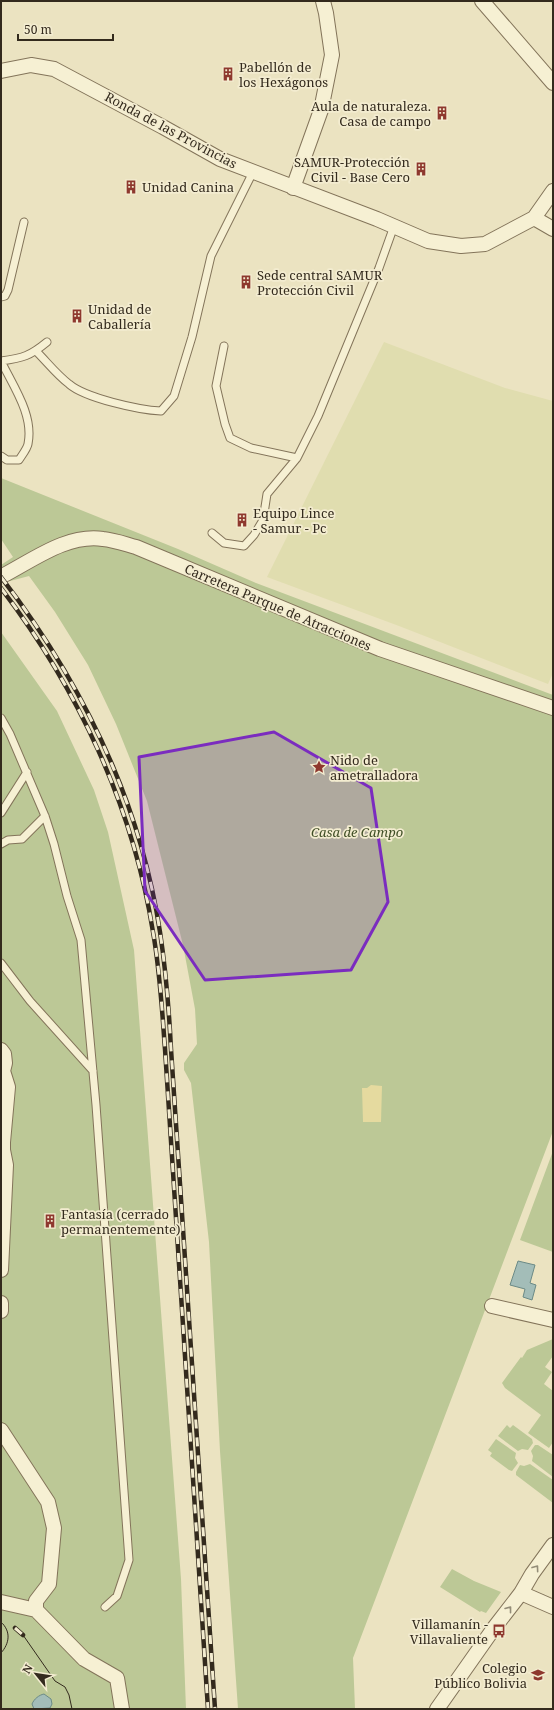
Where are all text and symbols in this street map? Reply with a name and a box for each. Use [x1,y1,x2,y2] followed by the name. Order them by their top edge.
[18,16,113,42] scale bar
[24,21,52,38] text: 50 m
[239,58,328,91] place label: Pabellón de los Hexágonos
[220,66,236,82] building icon: Pabellón de los Hexágonos
[102,87,240,173] street label: Ronda de las Provincias
[311,97,431,130] place label: Aula de naturaleza. Casa de campo
[434,105,450,121] building icon: Aula de naturaleza. Casa de campo
[294,153,411,186] place label: SAMUR-Protección Civil - Base Cero
[413,161,429,177] building icon: SAMUR-Protección Civil - Base Cero
[142,178,234,196] place label: Unidad Canina
[123,179,139,195] building icon: Unidad Canina
[257,266,383,299] place label: Sede central SAMUR Protección Civil
[238,274,254,290] building icon: Sede central SAMUR Protección Civil
[88,300,152,333] place label: Unidad de Caballería
[69,308,85,324] building icon: Unidad de Caballería
[253,504,334,537] place label: Equipo Lince - Samur - Pc
[234,512,250,528] building icon: Equipo Lince - Samur - Pc
[182,559,374,655] street label: Carretera Parque de Atracciones
[330,751,418,784] place label: Nido de ametralladora
[311,759,327,775] place icon: Nido de ametralladora
[311,823,403,841] park label: Casa de Campo
[61,1205,181,1238] place label: Fantasía (cerrado permanentemente)
[42,1213,58,1229] building icon: Fantasía (cerrado permanentemente)
[531,1566,538,1573] one-way arrow
[504,1606,511,1613] one-way arrow
[410,1615,488,1648] place label: Villamanín - Villavaliente
[491,1623,507,1639] bus stop icon: Villamanín - Villavaliente
[16,1654,56,1694] north arrow
[434,1659,527,1692] place label: Colegio Público Bolivia
[18,1661,36,1676] text: N
[530,1667,546,1683] school or university icon: Colegio Público Bolivia

